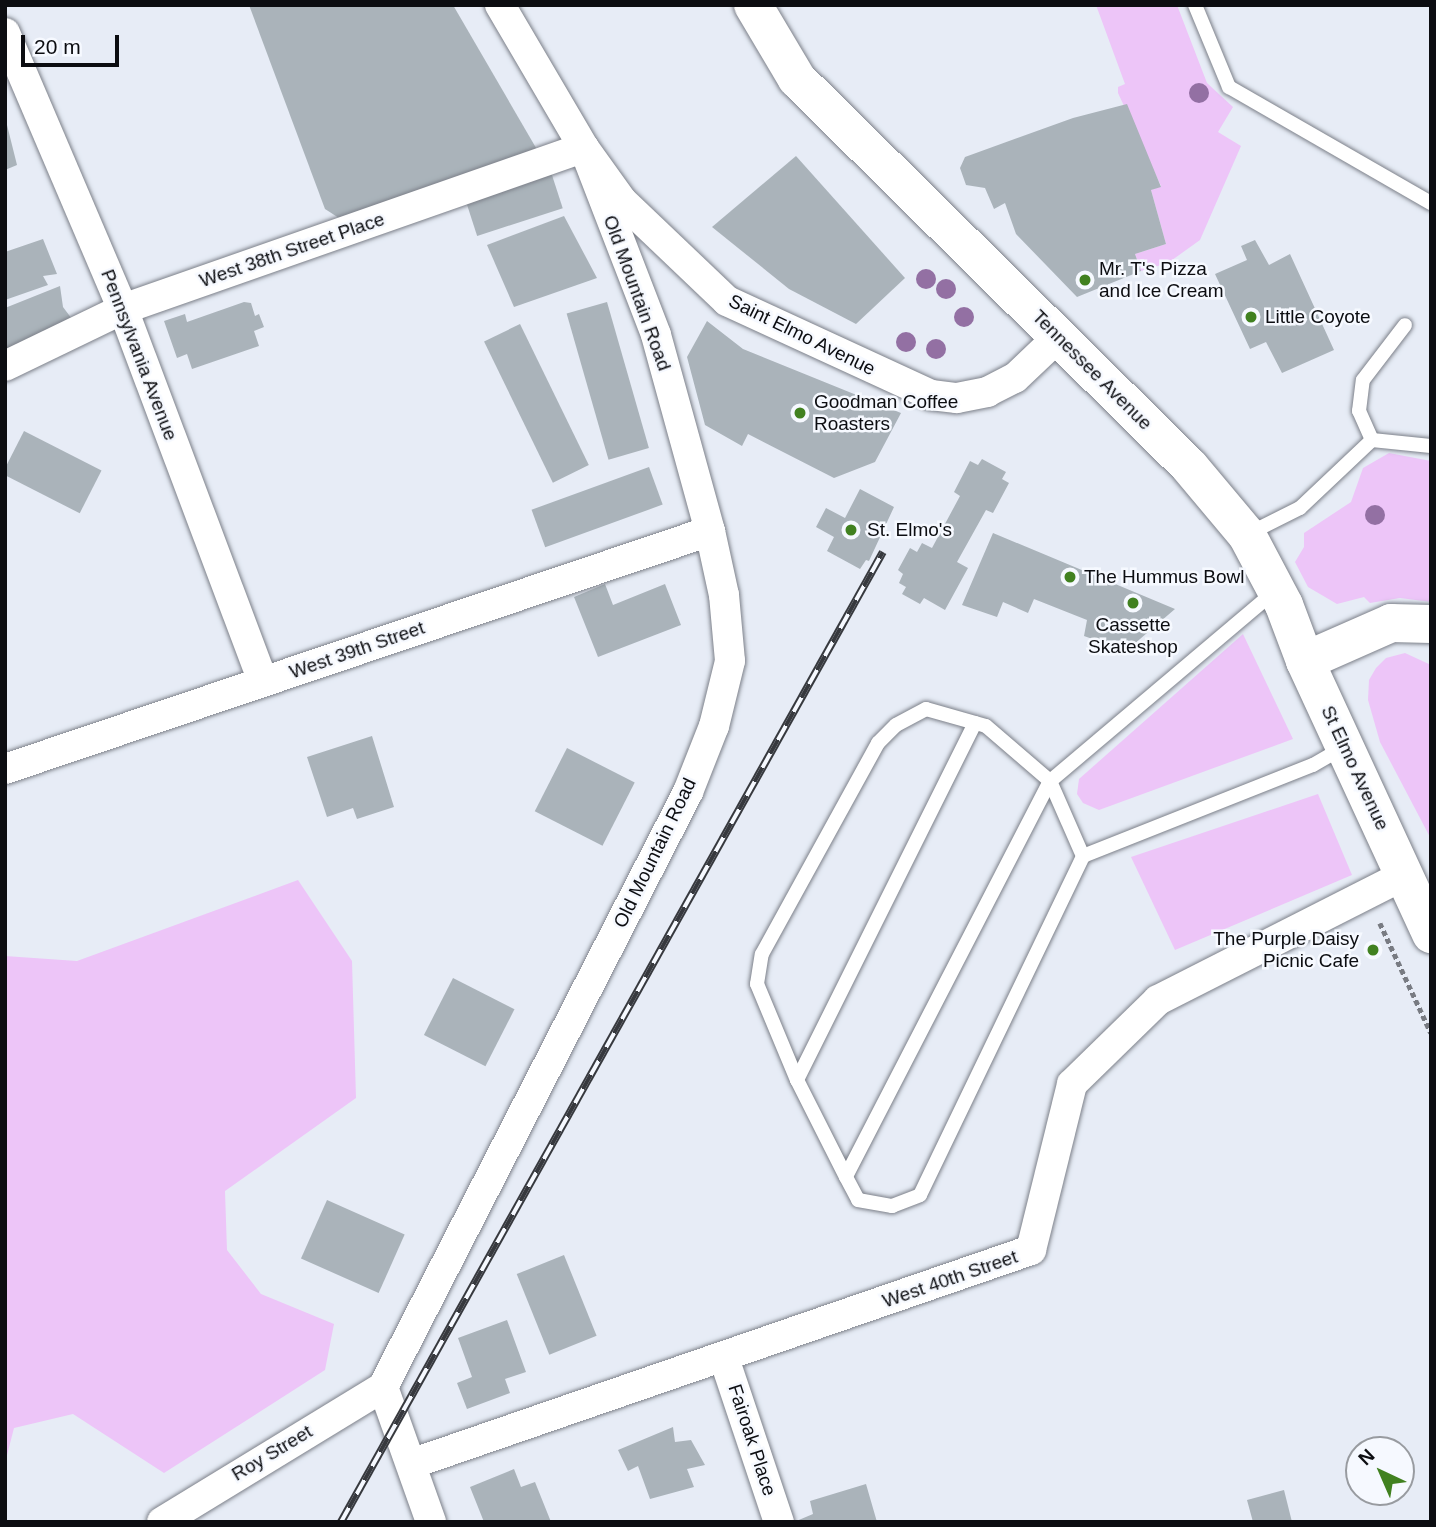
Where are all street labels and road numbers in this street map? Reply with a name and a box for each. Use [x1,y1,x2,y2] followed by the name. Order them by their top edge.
[197,208,387,292] street label: West 38th Street Place
[598,212,676,374] street label: Old Mountain Road
[96,266,182,444] street label: Pennsylvania Avenue
[725,289,879,381] street label: Saint Elmo Avenue
[1027,305,1157,435] street label: Tennessee Avenue
[287,616,427,684] street label: West 39th Street
[1316,702,1394,834] street label: St Elmo Avenue
[609,774,701,932] street label: Old Mountain Road
[880,1245,1020,1313] street label: West 40th Street
[723,1381,781,1499] street label: Fairoak Place
[228,1420,316,1486] street label: Roy Street

